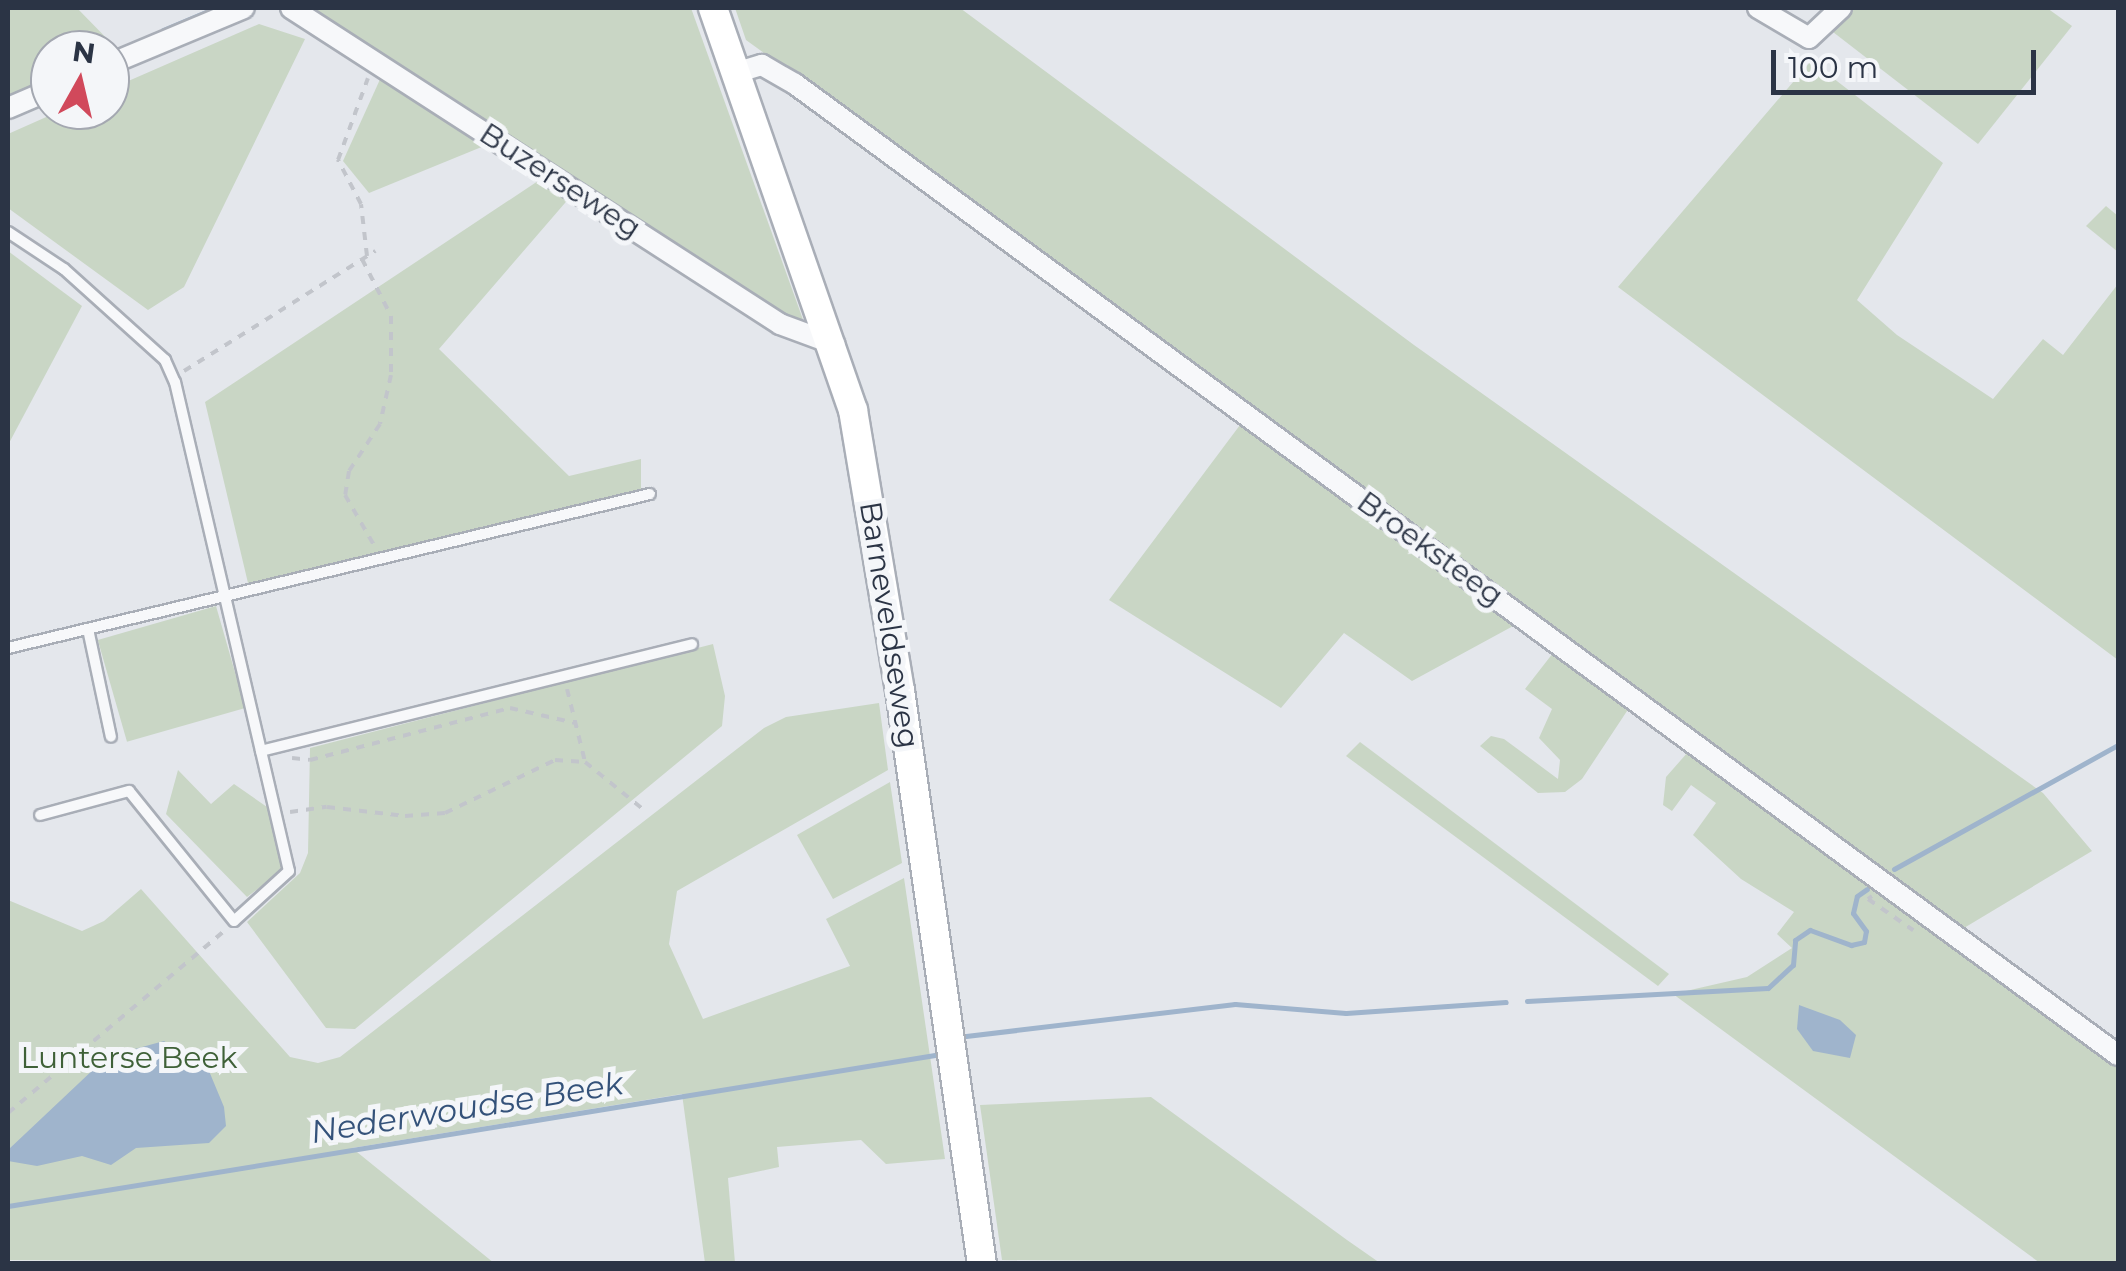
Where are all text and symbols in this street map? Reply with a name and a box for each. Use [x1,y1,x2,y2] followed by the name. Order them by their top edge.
[30,30,130,130] north arrow
[1776,30,2041,92] scale bar
[70,34,97,71] text: N
[1788,49,1878,86] text: 100 m
[473,116,647,246] street label: Buzerseweg
[1350,484,1510,614] street label: Broeksteeg
[852,499,926,751] street label: Barneveldseweg
[21,1040,237,1076] park label: Lunterse Beek
[308,1064,626,1152] water label: Nederwoudse Beek

